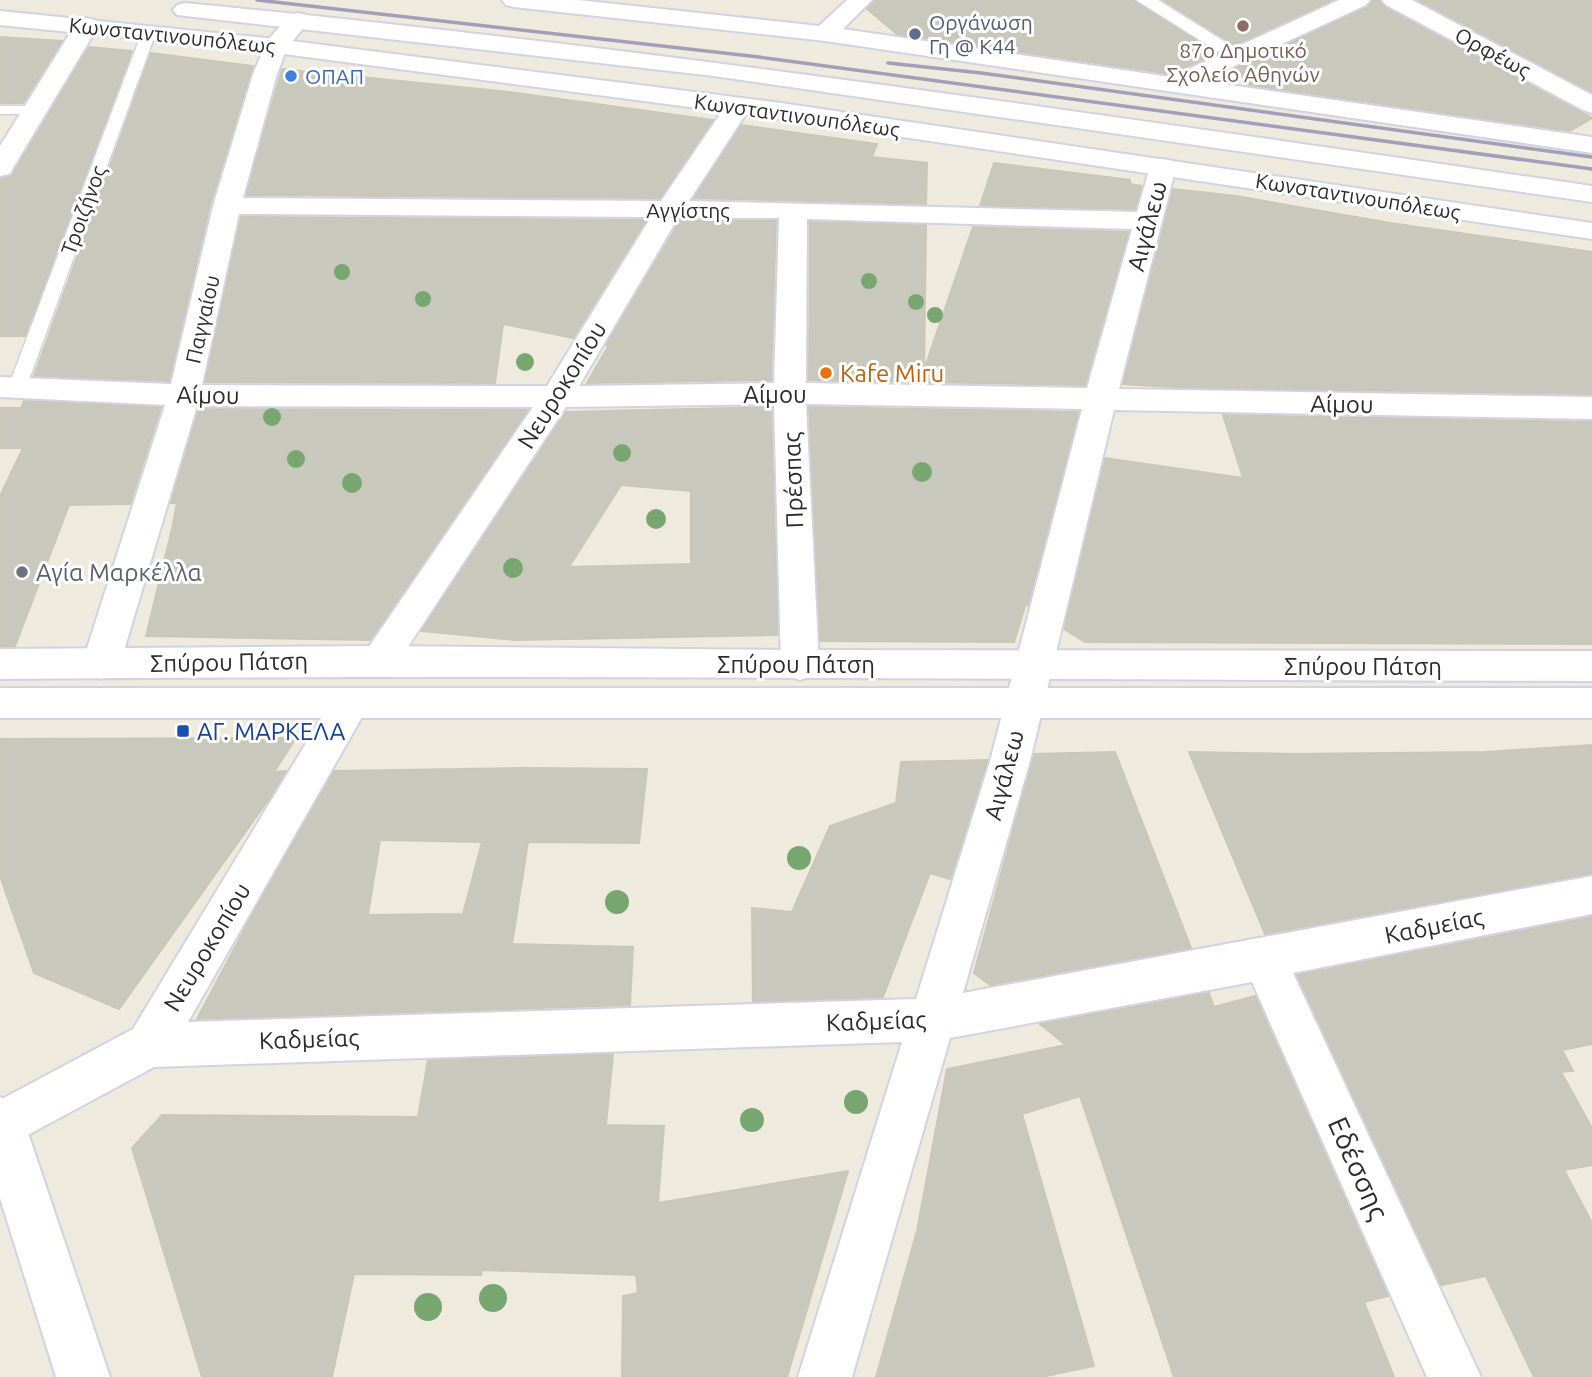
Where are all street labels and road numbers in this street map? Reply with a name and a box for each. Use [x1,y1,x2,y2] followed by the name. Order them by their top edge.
[68,12,277,58] street label: Κωνσταντινουπόλεως
[1451,22,1535,82] street label: Ορφέως
[693,89,902,141] street label: Κωνσταντινουπόλεως
[56,162,110,258] street label: Τροιζήνος
[1254,168,1463,224] street label: Κωνσταντινουπόλεως
[1122,178,1172,274] street label: Αιγάλεω
[646,198,730,222] street label: Αγγίστης
[180,272,224,366] street label: Παγγαίου
[512,316,612,454] street label: Νευροκοπίου
[176,381,240,409] street label: Αίμου
[743,381,807,408] street label: Αίμου
[1310,390,1374,418] street label: Αίμου
[778,431,808,529] street label: Πρέσπας
[150,647,308,677] street label: Σπύρου Πάτση
[717,651,875,678] street label: Σπύρου Πάτση
[1284,653,1442,680] street label: Σπύρου Πάτση
[979,727,1029,823] street label: Αιγάλεω
[158,878,256,1016] street label: Νευροκοπίου
[1382,903,1486,949] street label: Καδμείας
[825,1006,927,1036] street label: Καδμείας
[258,1024,360,1054] street label: Καδμείας
[1322,1112,1395,1225] street label: Εδέσσης

